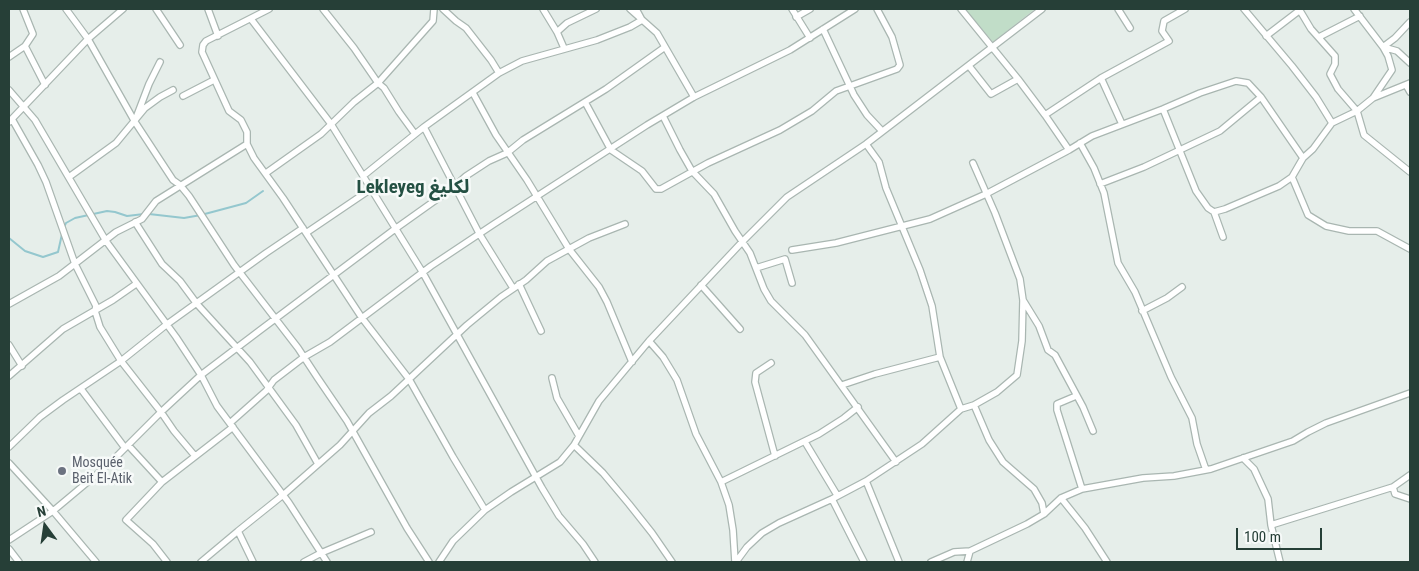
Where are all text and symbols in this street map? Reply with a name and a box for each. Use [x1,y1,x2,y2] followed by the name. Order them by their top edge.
[357,177,469,199] district label: Lekleyeg لكليغ
[72,455,132,488] place label: Mosquée Beit El-Atik
[56,465,68,477] marker: Mosquée Beit El-Atik
[20,501,70,551] north arrow
[35,503,47,520] text: N
[1239,518,1325,550] scale bar
[1244,528,1281,546] text: 100 m

